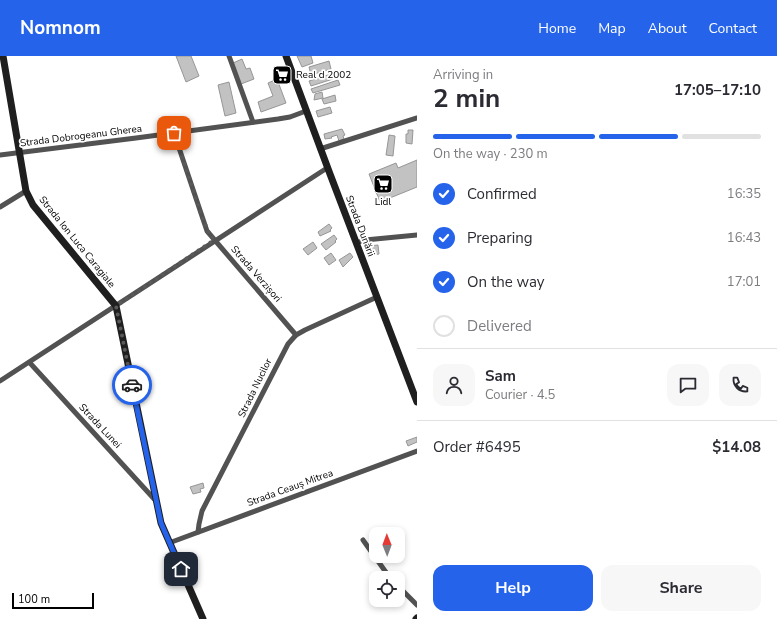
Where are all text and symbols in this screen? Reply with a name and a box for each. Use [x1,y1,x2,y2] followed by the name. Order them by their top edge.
[20,15,101,41] text: Nomnom
[538,19,576,38] text: Home
[598,19,626,38] text: Map
[648,19,687,38] text: About
[709,19,757,38] text: Contact
[271,64,293,86] supermarket icon: Real d 2002
[433,66,493,84] text: Arriving in
[296,68,351,82] place label: Real d 2002
[674,80,761,100] text: 17:05–17:10
[433,81,500,116] text: 2 min
[157,116,191,150] pin
[19,122,143,150] street label: Strada Dobrogeanu Gherea
[163,122,185,144] icon: bag
[433,145,548,163] text: On the way · 230 m
[372,173,394,195] supermarket icon: Lidl
[433,183,455,205] icon: check
[467,184,537,204] text: Confirmed
[727,185,761,203] text: 16:35
[36,193,118,291] street label: Strada Ion Luca Caragiale
[342,193,378,259] street label: Strada Dunării
[375,195,391,209] place label: Lidl
[433,227,455,249] icon: check
[467,228,532,248] text: Preparing
[727,229,761,247] text: 16:43
[228,243,284,305] street label: Strada Verzișori
[433,271,455,293] icon: check
[467,272,545,292] text: On the way
[727,273,761,291] text: 17:01
[467,316,532,336] text: Delivered
[235,356,276,420] street label: Strada Nucilor
[433,364,475,406] button: person
[667,364,709,406] button: chat
[719,364,761,406] button: phone
[112,365,152,405] courier
[485,366,516,386] text: Sam
[121,374,143,396] icon: car
[485,386,555,404] text: Courier · 4.5
[76,401,124,451] street label: Strada Lunei
[433,437,521,457] text: Order #6495
[712,437,761,457] text: $14.08
[245,466,335,510] street label: Strada Ceauș Mitrea
[369,527,405,563] north arrow
[369,527,405,607] map controls
[164,552,198,586] pin
[170,558,192,580] icon: home
[433,565,593,611] button: Help
[601,565,761,611] button: Share
[369,571,405,607] button: locate
[12,591,94,610] scale bar
[18,592,50,607] text: 100 m

